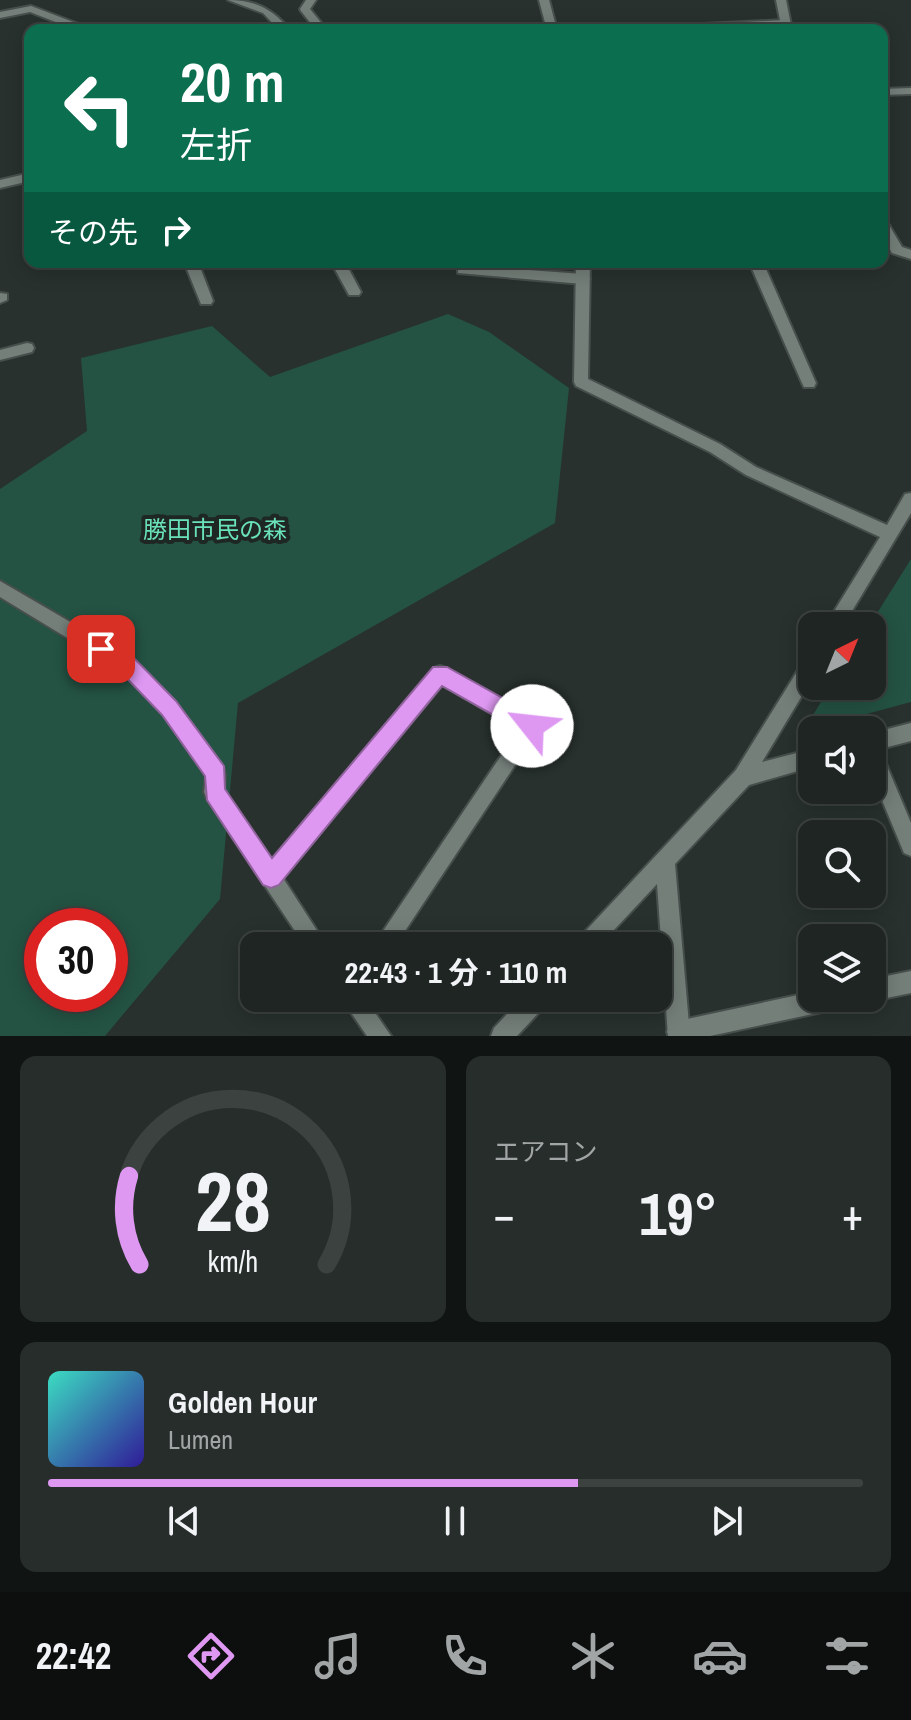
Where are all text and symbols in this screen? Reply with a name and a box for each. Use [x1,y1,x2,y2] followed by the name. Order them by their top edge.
[180,44,285,119] text: 20 m
[48,56,152,160] icon: left
[180,121,252,169] text: 左折
[154,208,198,252] icon: right
[48,212,138,252] text: その先
[143,513,287,545] park label: 勝田市民の森
[798,612,886,700] north arrow
[798,612,886,1012] map controls
[67,615,135,683] pin
[79,627,123,671] icon: arrive
[490,684,574,768] position arrow
[798,716,886,804] button: sound
[798,820,886,908] button: search
[24,908,128,1012] speed limit sign: 30
[798,924,886,1012] button: layers
[345,952,567,992] text: 22:43 · 1 分 · 110 m
[494,1134,598,1169] text: エアコン
[195,1145,271,1257] text: 28
[639,1173,718,1254] text: 19°
[494,1184,515,1244] text: −
[842,1184,863,1244] text: +
[207,1242,258,1281] text: km/h
[168,1382,317,1422] text: Golden Hour
[168,1422,233,1457] text: Lumen
[162,1499,206,1543] icon: previous
[433,1499,477,1543] icon: pause
[705,1499,749,1543] icon: next
[183,1628,239,1684] icon: directions
[310,1628,366,1684] icon: music
[437,1628,493,1684] icon: phone
[565,1628,621,1684] icon: climate
[692,1628,748,1684] icon: car
[819,1628,875,1684] icon: filters
[36,1632,111,1680] text: 22:42

